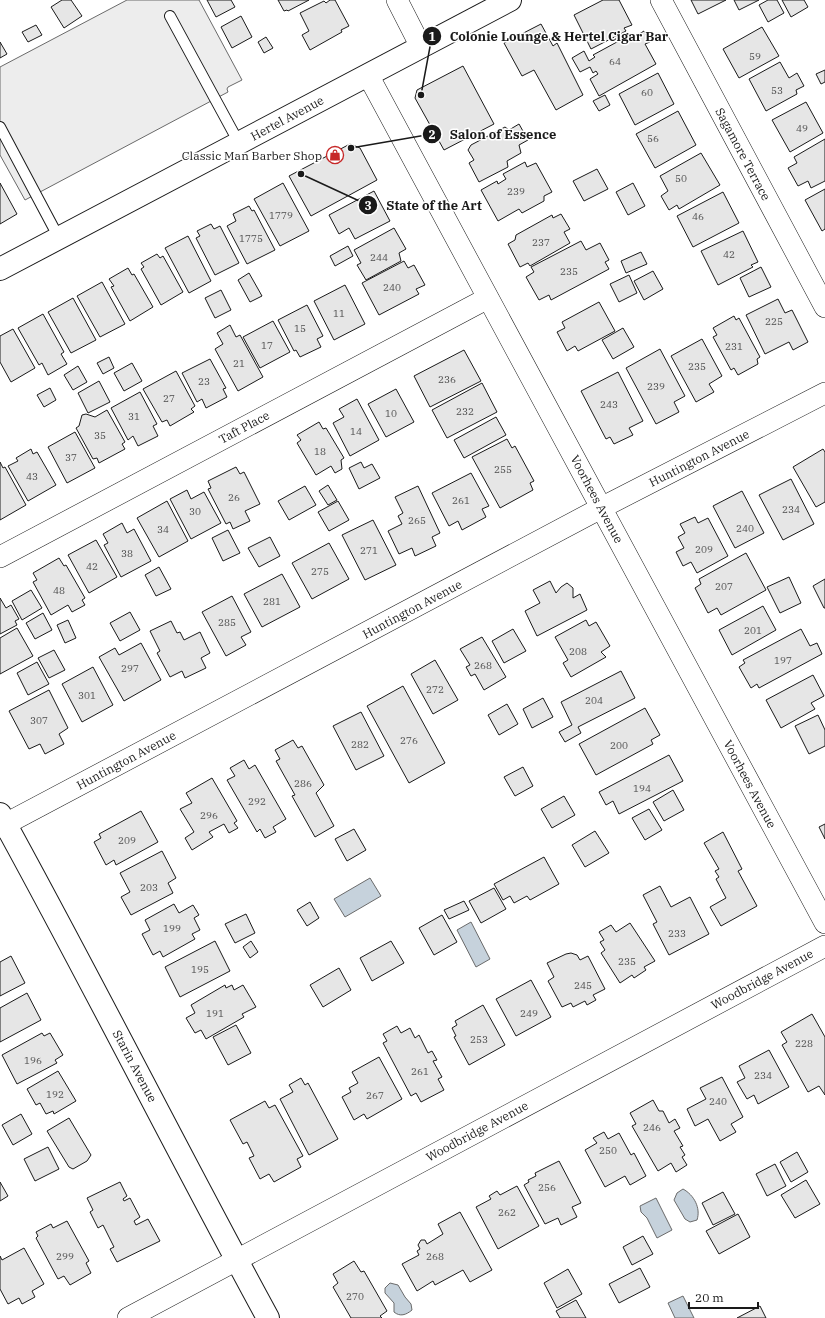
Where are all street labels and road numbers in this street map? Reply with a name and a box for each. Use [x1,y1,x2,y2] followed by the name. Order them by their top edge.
[248,92,326,144] street label: Hertel Avenue
[712,105,774,203] street label: Sagamore Terrace
[216,407,272,447] street label: Taft Place
[646,426,752,490] street label: Huntington Avenue
[568,452,626,546] street label: Voorhees Avenue
[360,576,464,642] street label: Huntington Avenue
[74,727,178,793] street label: Huntington Avenue
[721,737,779,831] street label: Voorhees Avenue
[708,946,816,1012] street label: Woodbridge Avenue
[110,1027,160,1105] street label: Starin Avenue
[423,1098,531,1164] street label: Woodbridge Avenue

